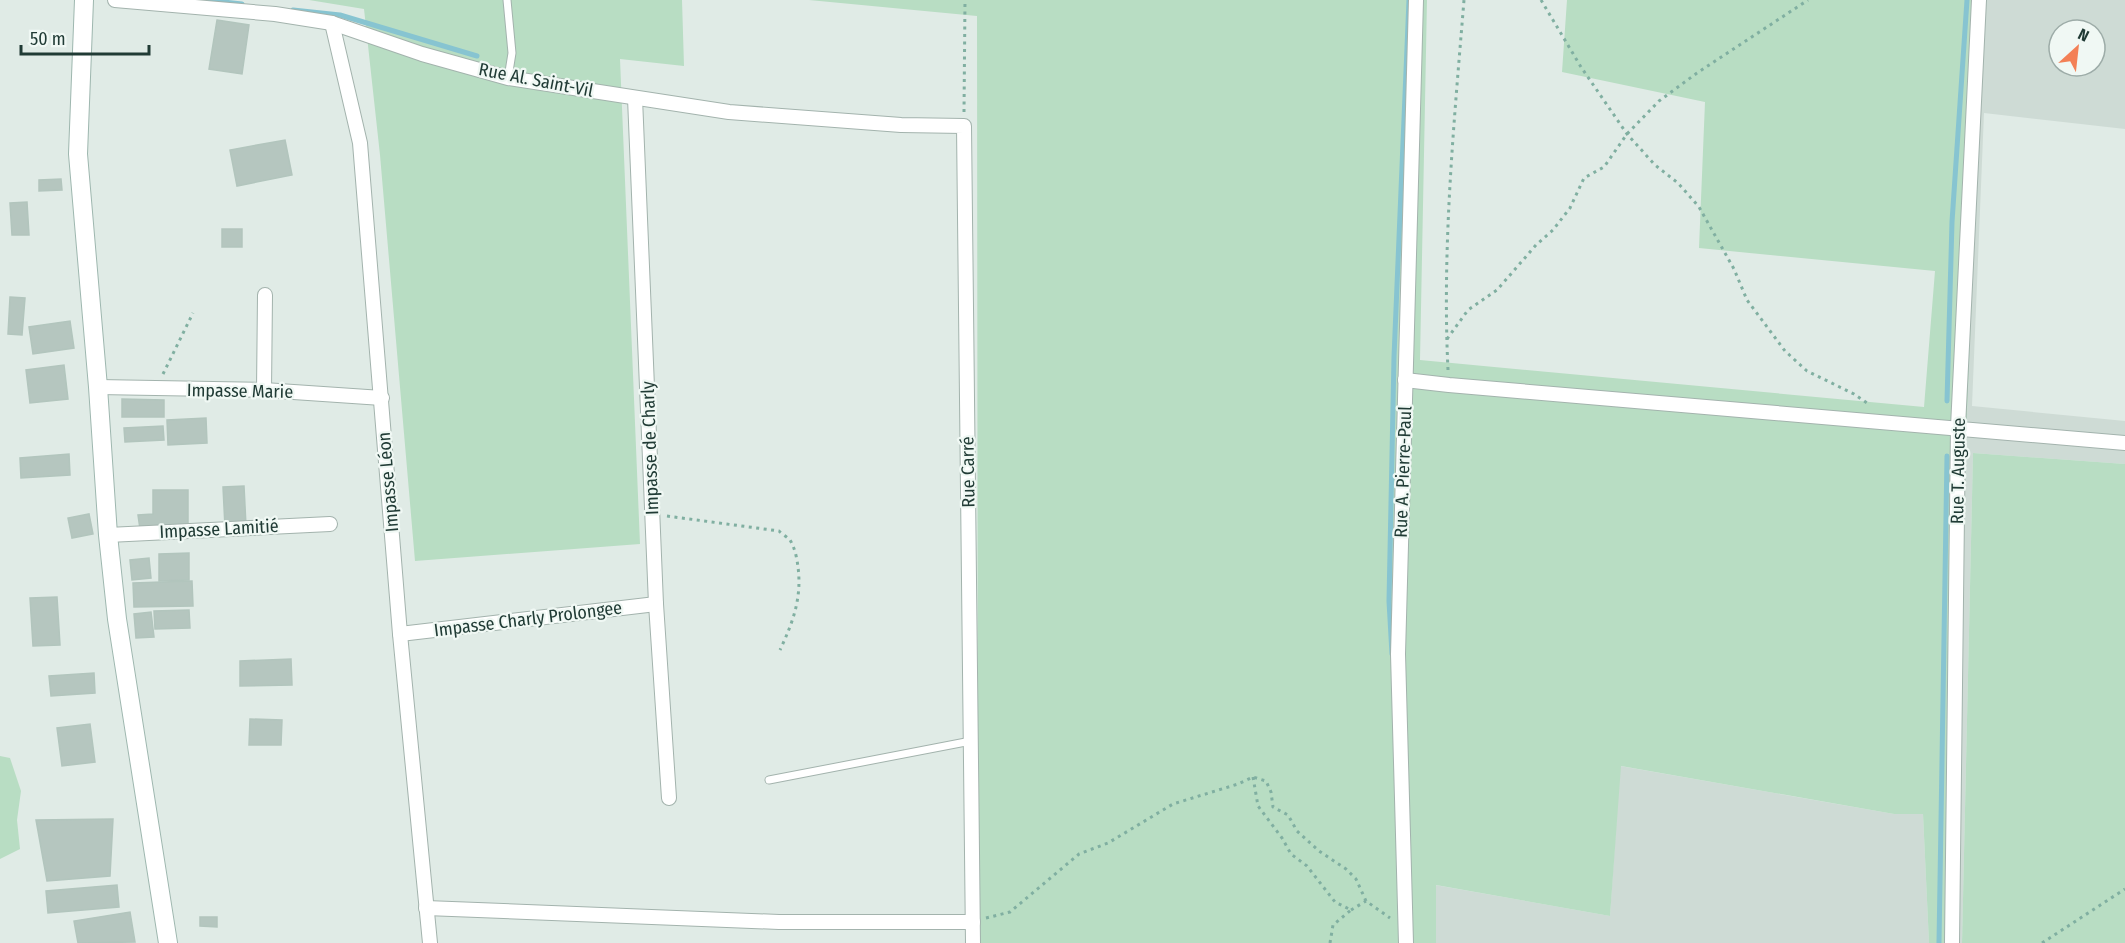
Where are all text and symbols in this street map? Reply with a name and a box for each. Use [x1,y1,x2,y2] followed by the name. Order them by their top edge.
[21,18,148,56] scale bar
[2047,18,2107,78] north arrow
[2075,24,2092,46] text: N
[30,28,66,50] text: 50 m
[477,58,595,102] street label: Rue Al. Saint-Vil
[187,379,293,403] street label: Impasse Marie
[637,381,663,515] street label: Impasse de Charly
[1390,405,1416,538] street label: Rue A. Pierre-Paul
[1946,418,1970,524] street label: Rue T. Auguste
[373,431,403,533] street label: Impasse Léon
[956,436,980,508] street label: Rue Carré
[159,515,279,543] street label: Impasse Lamitié
[433,597,623,641] street label: Impasse Charly Prolongee

